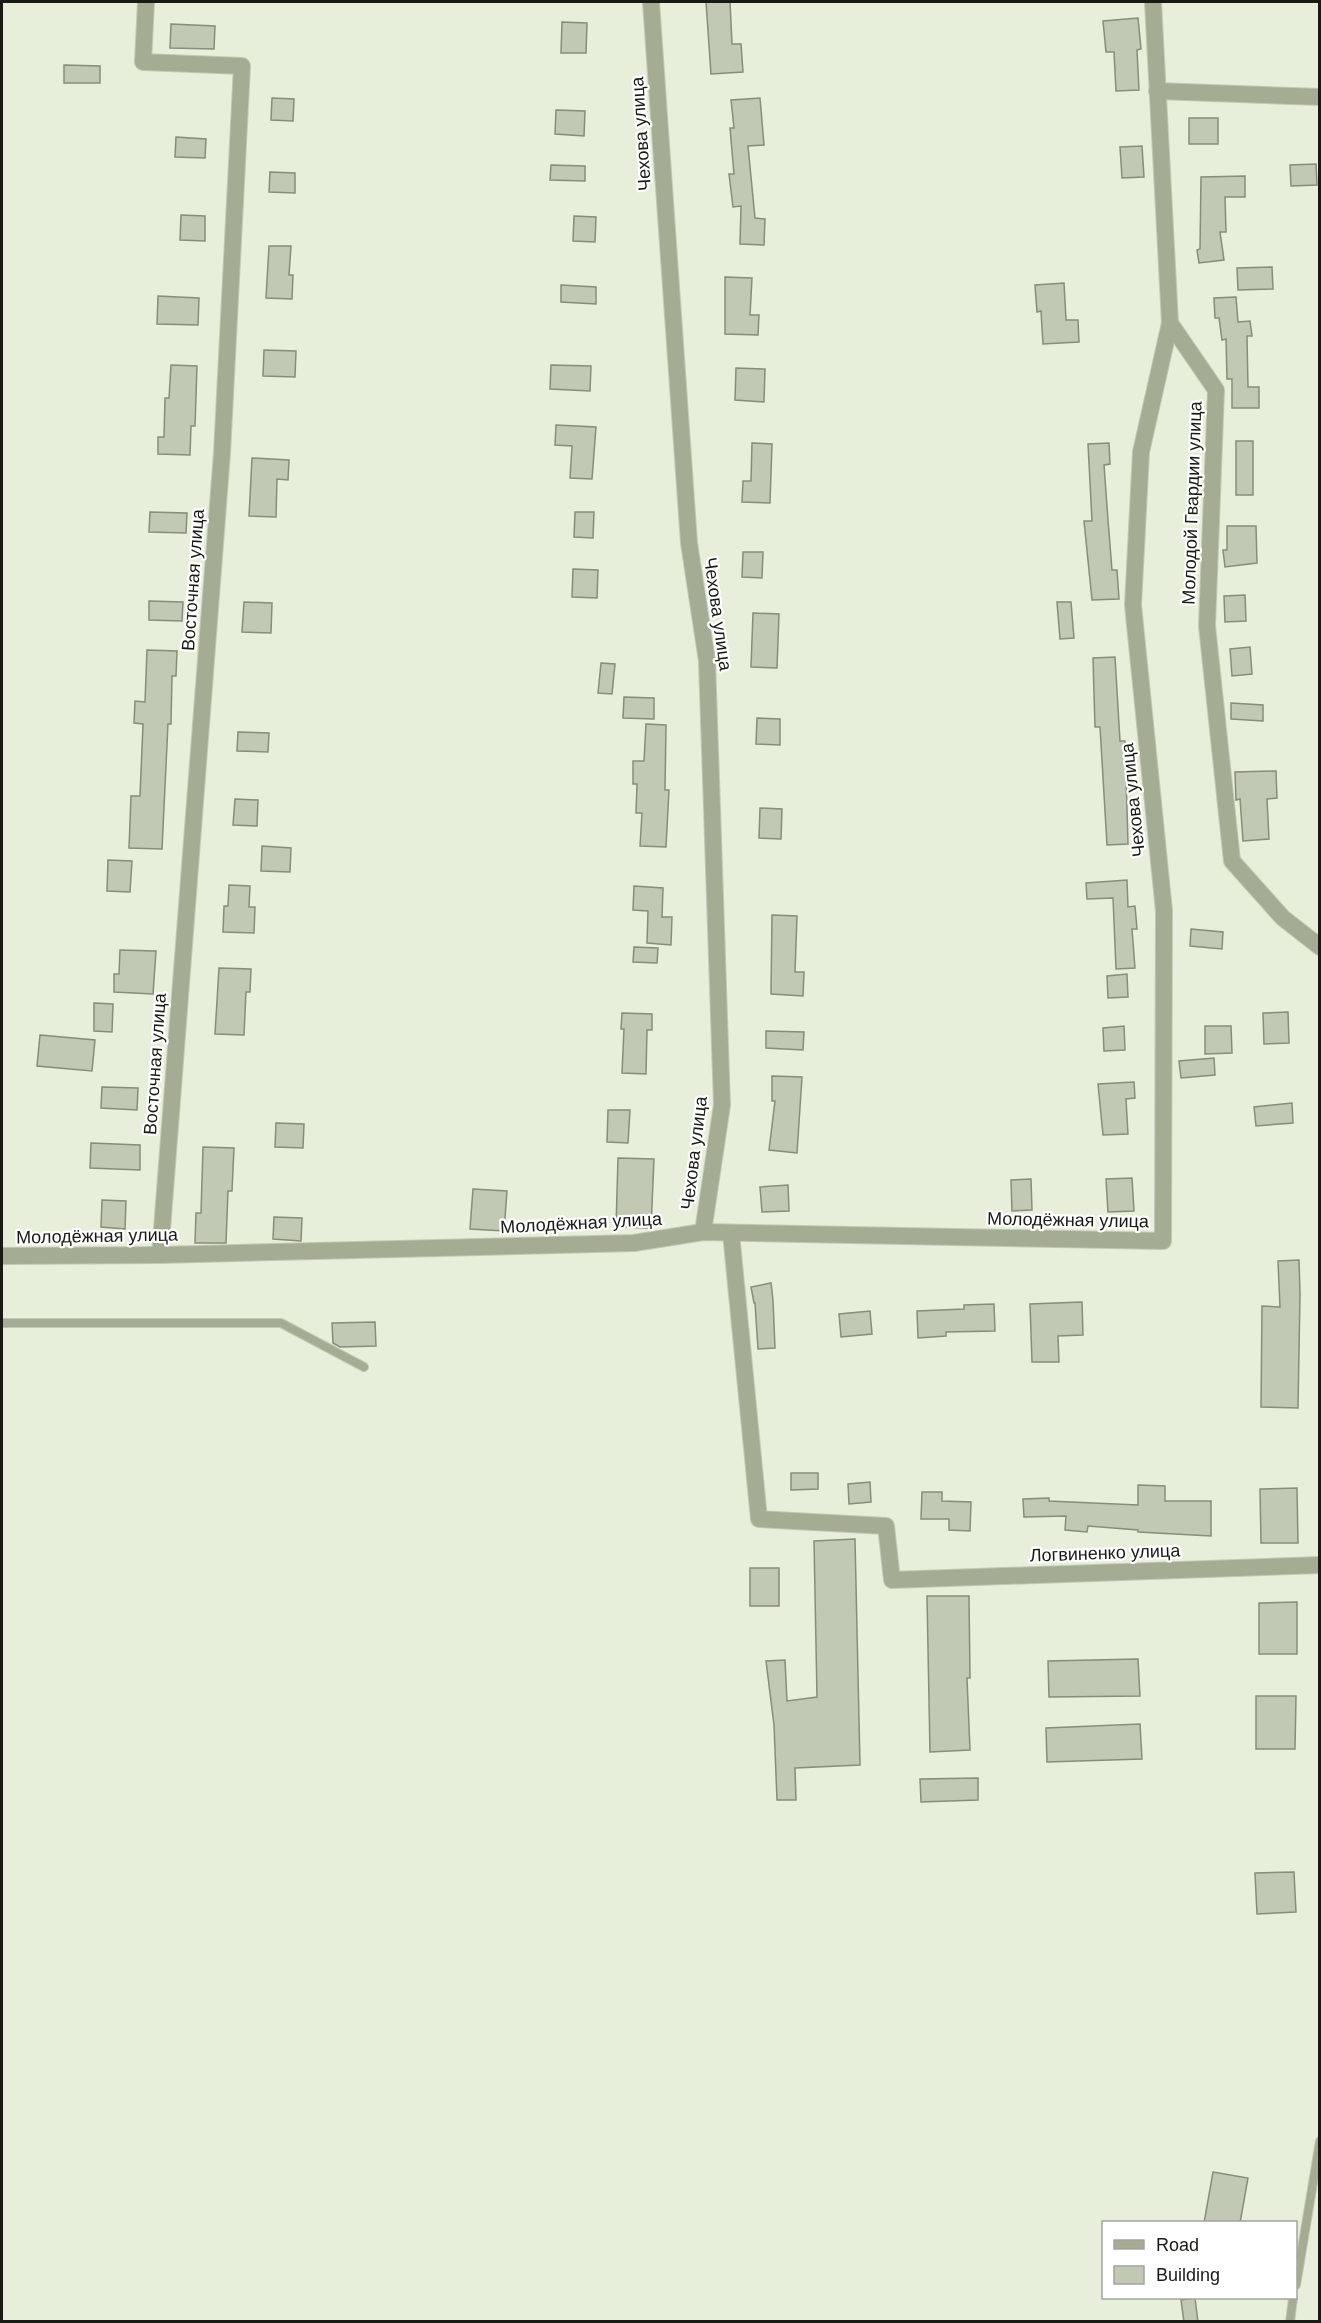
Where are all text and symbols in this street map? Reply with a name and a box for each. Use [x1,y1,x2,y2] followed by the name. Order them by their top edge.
[627,75,655,192] street label: Чехова улица
[1178,400,1206,605] street label: Молодой Гвардии улица
[178,507,208,652] street label: Восточная улица
[700,556,736,673] street label: Чехова улица
[1117,741,1149,858] street label: Чехова улица
[140,991,170,1136] street label: Восточная улица
[677,1094,711,1211] street label: Чехова улица
[500,1209,663,1237] street label: Молодёжная улица
[987,1209,1150,1231] street label: Молодёжная улица
[16,1225,179,1247] street label: Молодёжная улица
[1029,1540,1182,1566] street label: Логвиненко улица
[1102,2221,1297,2299] legend
[1156,2235,1199,2255] text: Road
[1156,2265,1220,2285] text: Building

